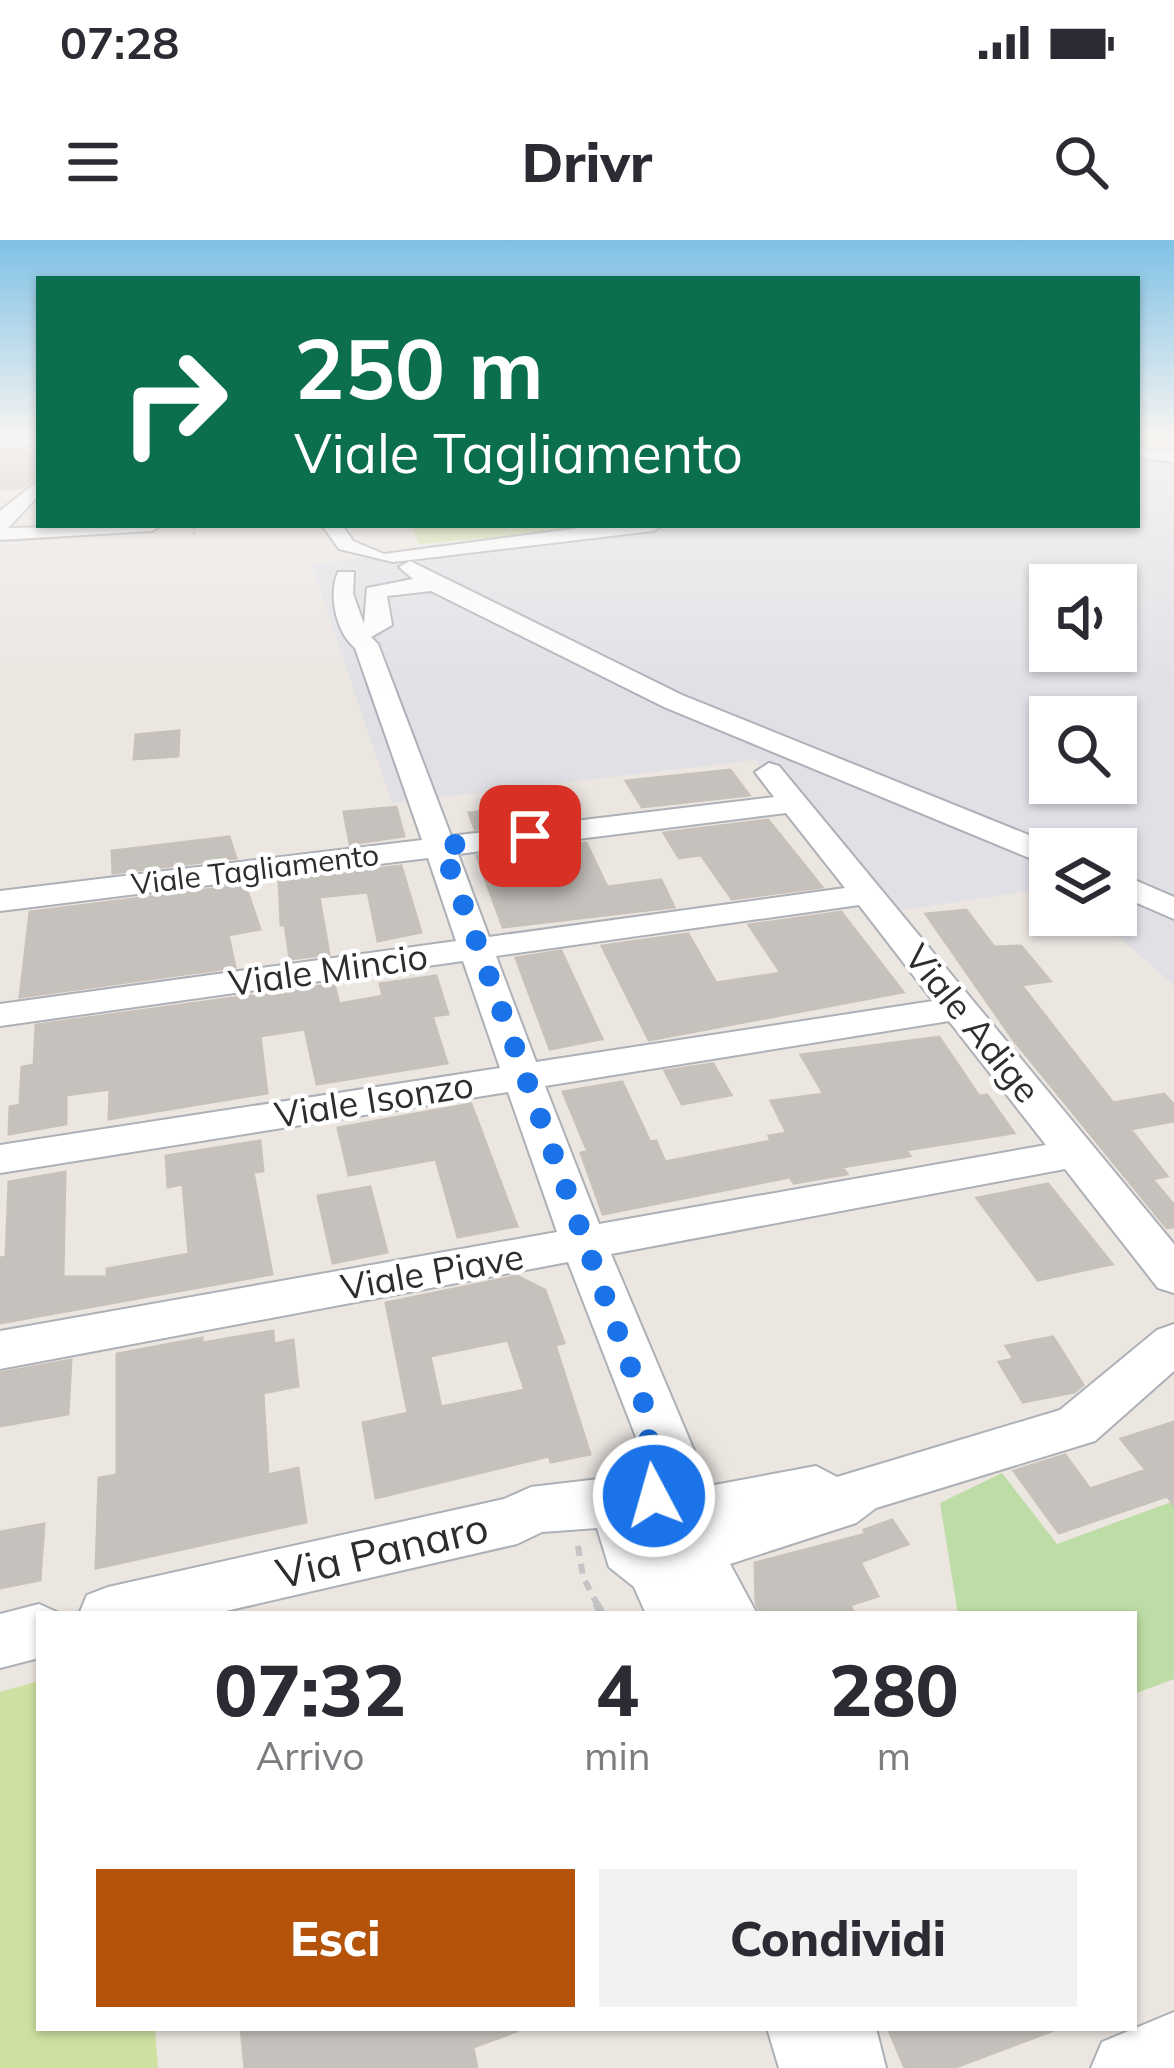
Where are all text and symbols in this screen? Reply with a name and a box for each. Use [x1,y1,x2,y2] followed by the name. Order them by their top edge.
[60,14,179,70] text: 07:28
[522,128,652,196] text: Drivr
[60,129,126,195] icon: menu
[1048,129,1114,195] icon: search
[294,315,544,420] text: 250 m
[96,324,252,480] icon: right
[294,419,743,487] text: Viale Tagliamento
[1029,564,1137,936] map controls
[1029,564,1137,672] button: sound
[1029,696,1137,804] button: search
[479,785,581,887] pin
[497,803,563,869] icon: arrive
[1029,828,1137,936] button: layers
[129,835,381,903] street label: Viale Tagliamento
[226,933,430,1005] street label: Viale Mincio
[896,935,1050,1111] street label: Viale Adige
[271,1061,477,1137] street label: Viale Isonzo
[337,1233,527,1309] street label: Viale Piave
[591,1433,717,1559] position arrow
[271,1500,493,1600] street label: Via Panaro
[214,1644,406,1734] text: 07:32
[596,1644,639,1734] text: 4
[829,1644,959,1734] text: 280
[256,1731,365,1780] text: Arrivo
[584,1731,651,1780] text: min
[877,1731,911,1780] text: m
[96,1869,575,2007] button: Esci
[599,1869,1077,2007] button: Condividi

